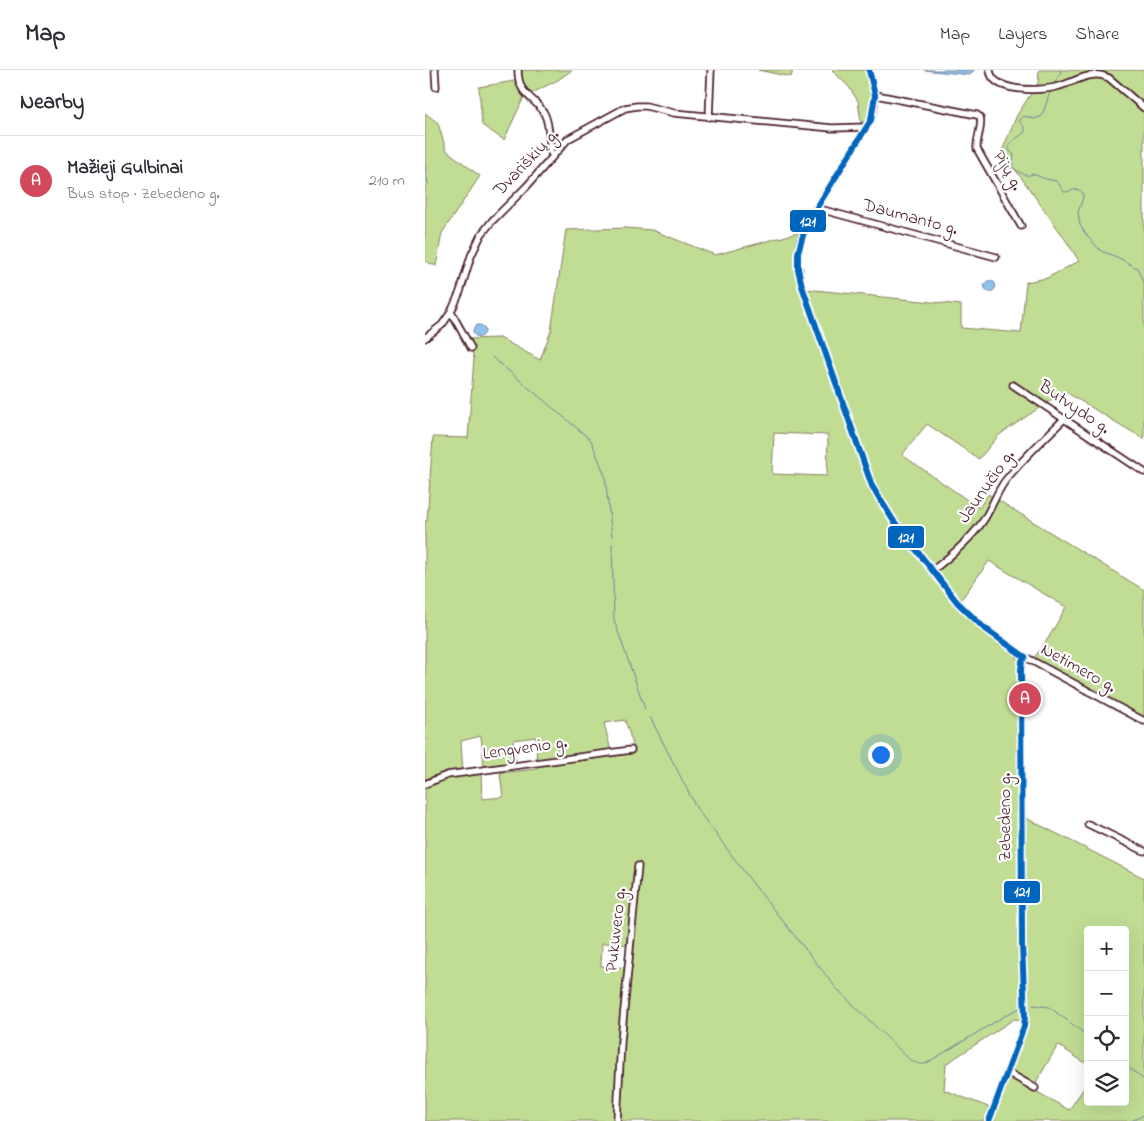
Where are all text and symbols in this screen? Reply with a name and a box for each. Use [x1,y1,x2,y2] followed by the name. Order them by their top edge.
[25,17,66,52] text: Map
[940,22,970,48] text: Map
[998,22,1048,48] text: Layers
[1076,22,1119,48] text: Share
[20,88,84,118] text: Nearby
[487,123,567,204] street label: Dvariškių g.
[984,146,1029,197] street label: Pijų g.
[67,155,183,182] text: Mažieji Gulbinai
[31,169,41,193] text: A
[369,169,405,193] text: 210 m
[67,182,220,206] text: Bus stop · Zebedeno g.
[858,193,961,244] street label: Daumanto g.
[789,209,827,233] line badge: 121
[800,212,816,233] text: 121
[1031,374,1115,443] street label: Butvydo g.
[952,445,1023,530] street label: Jaunučio g.
[887,525,925,549] line badge: 121
[898,528,914,549] text: 121
[1035,638,1121,701] street label: Netimero g.
[1009,680,1041,718] pin: A
[481,730,569,769] street label: Lengvenio g.
[868,742,894,768] your location
[993,772,1020,861] street label: Zebedeno g.
[1003,880,1041,904] line badge: 121
[1014,882,1030,903] text: 121
[600,886,635,973] street label: Pukuvero g.
[1084,926,1129,1106] map controls
[1084,926,1129,971] button: +
[1084,971,1129,1016] button: −
[1084,1016,1129,1061] button: locate
[1084,1061,1129,1106] button: layers

